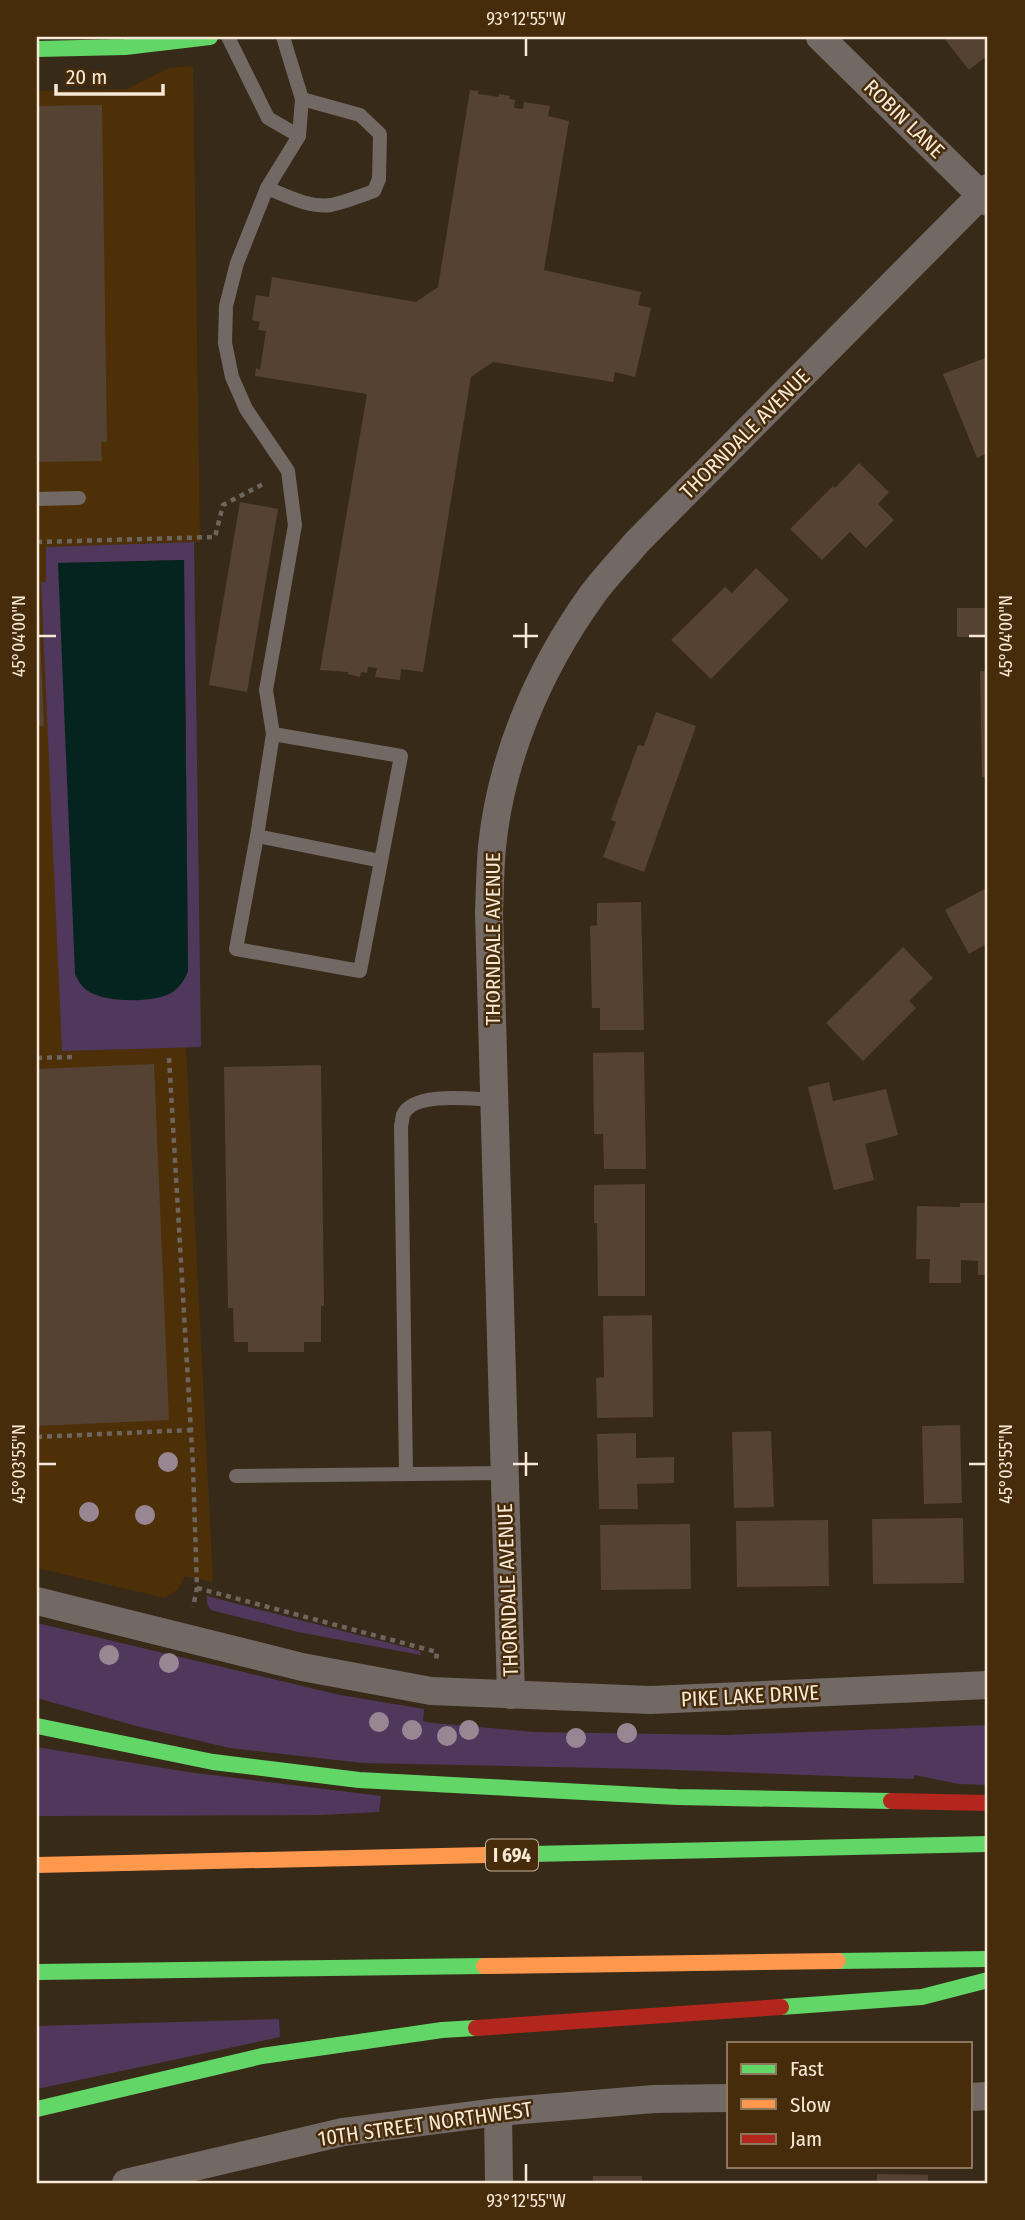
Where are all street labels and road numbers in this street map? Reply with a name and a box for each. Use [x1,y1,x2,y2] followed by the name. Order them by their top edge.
[858,74,950,164] street label: ROBIN LANE
[675,363,816,504] street label: THORNDALE AVENUE
[480,852,506,1026] street label: THORNDALE AVENUE
[492,1503,524,1677] street label: THORNDALE AVENUE
[680,1679,820,1713] street label: PIKE LAKE DRIVE
[486,1840,538,1870] road number: I 694
[316,2096,534,2152] street label: 10TH STREET NORTHWEST

